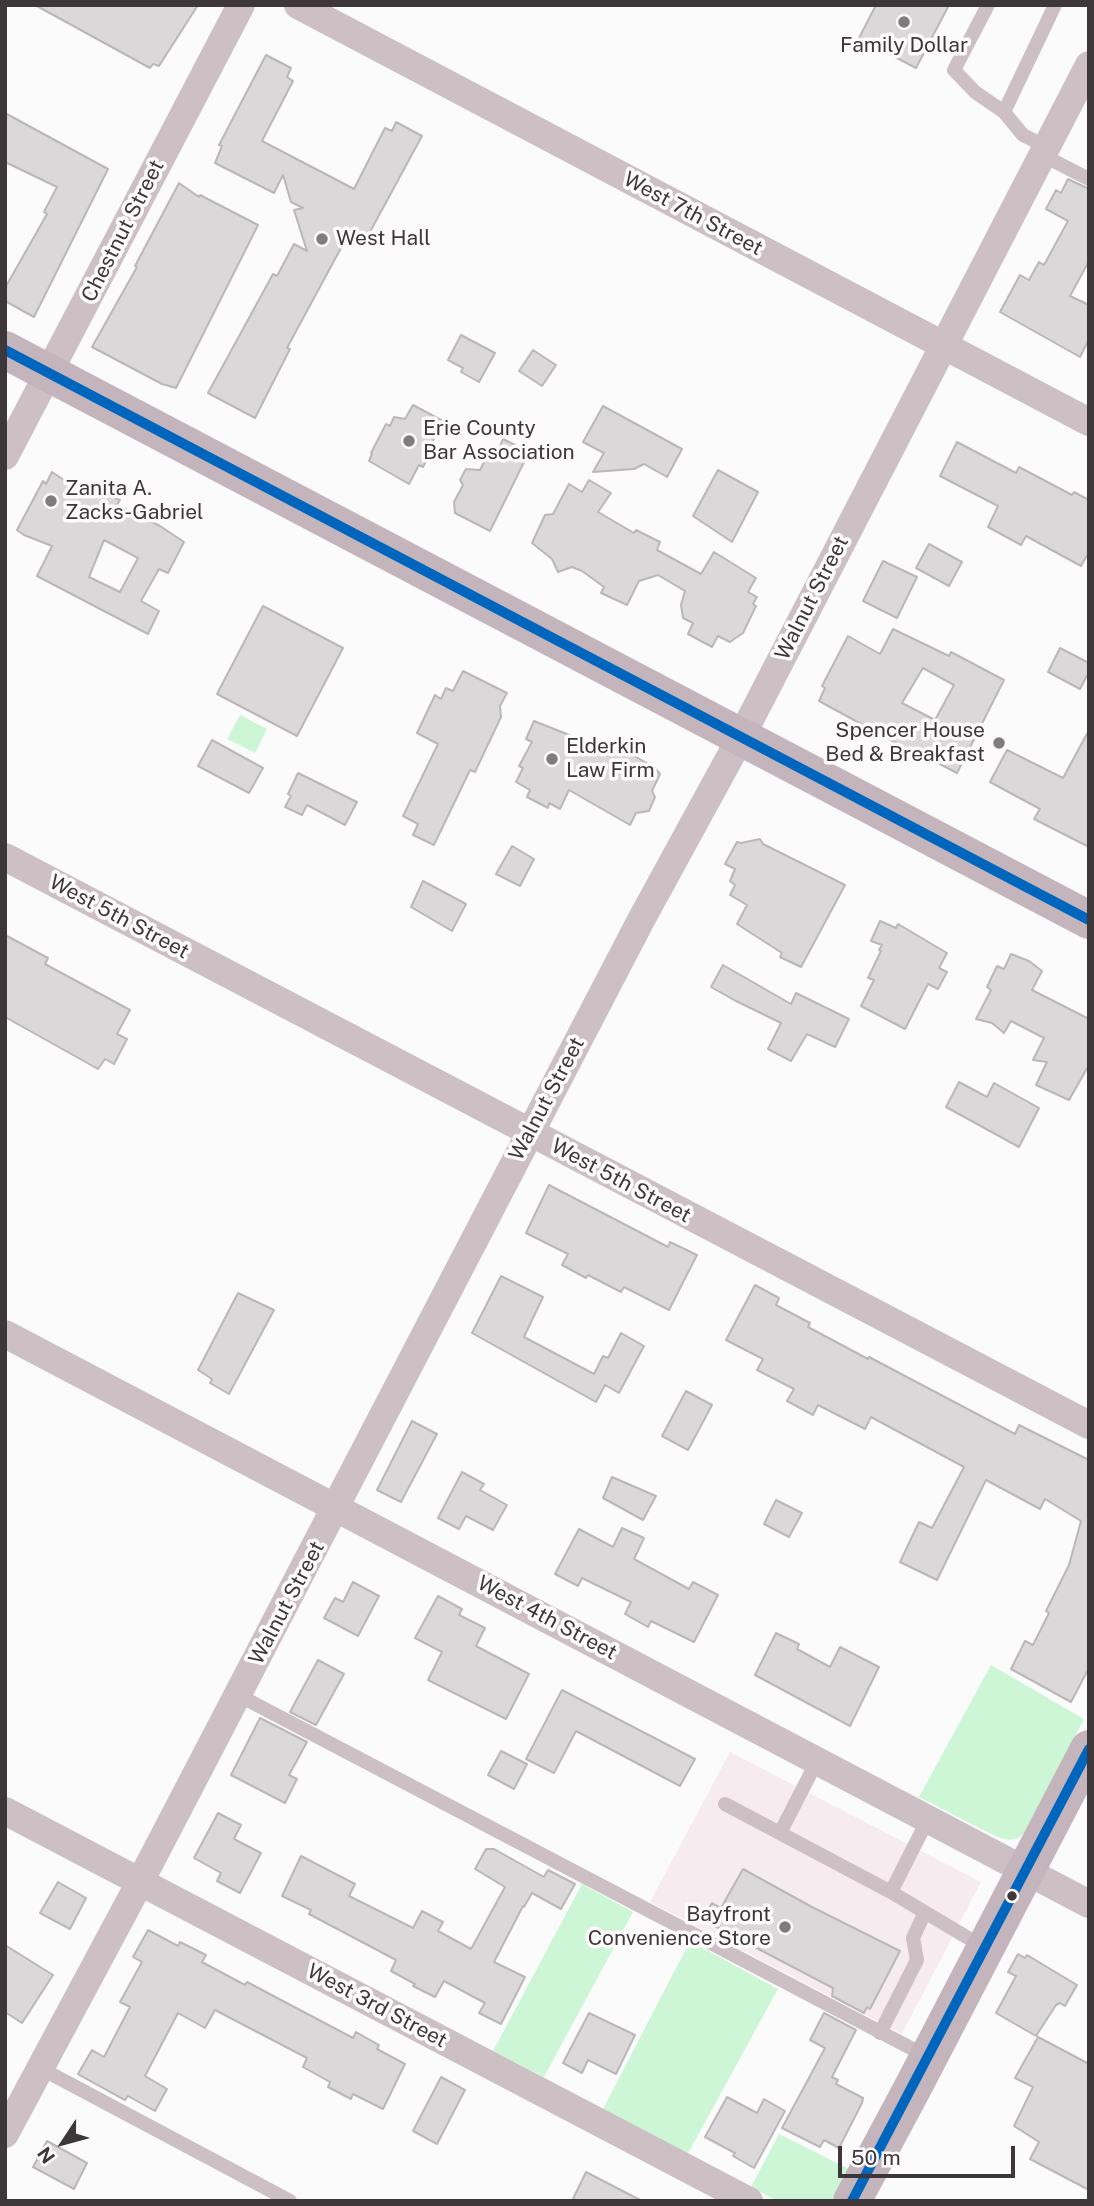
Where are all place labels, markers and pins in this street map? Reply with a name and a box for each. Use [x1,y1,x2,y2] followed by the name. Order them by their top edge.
[896,14,912,30] marker: Family Dollar
[840,33,968,59] place label: Family Dollar
[336,226,431,252] place label: West Hall
[314,231,330,247] marker: West Hall
[423,416,575,466] place label: Erie County Bar Association
[401,433,417,449] marker: Erie County Bar Association
[65,476,203,526] place label: Zanita A. Zacks-Gabriel
[43,493,59,509] marker: Zanita A. Zacks-Gabriel
[825,718,985,768] place label: Spencer House Bed & Breakfast
[566,734,655,784] place label: Elderkin Law Firm
[991,735,1007,751] marker: Spencer House Bed & Breakfast
[544,751,560,767] marker: Elderkin Law Firm
[1005,1889,1019,1903] unlabelled marker
[588,1902,771,1952] place label: Bayfront Convenience Store
[777,1919,793,1935] marker: Bayfront Convenience Store

